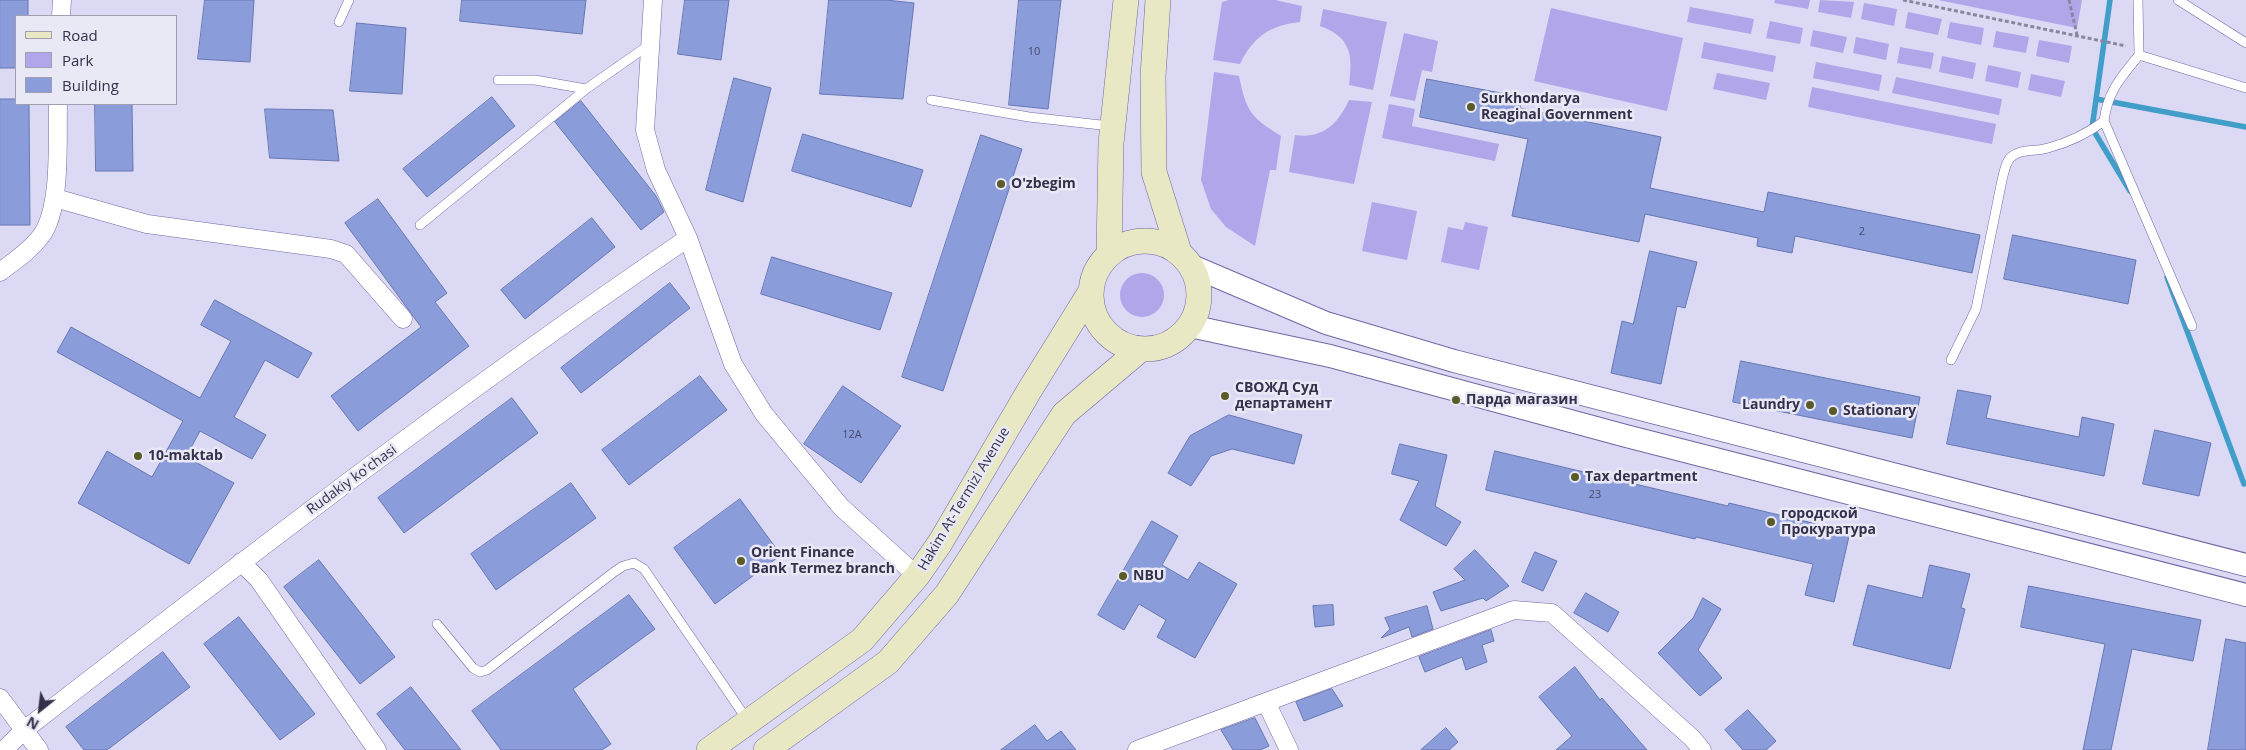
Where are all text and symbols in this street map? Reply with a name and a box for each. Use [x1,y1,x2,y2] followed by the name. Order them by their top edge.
[15,15,178,105] legend
[62,25,98,45] text: Road
[1028,45,1040,59] house number: 10
[62,50,93,70] text: Park
[62,75,119,95] text: Building
[1481,91,1633,124] place label: Surkhondarya Reaginal Government
[1465,101,1477,113] marker: Surkhondarya Reaginal Government
[1011,176,1076,192] place label: O'zbegim
[995,178,1007,190] marker: O'zbegim
[1859,225,1865,239] house number: 2
[1235,380,1332,412] place label: СВОЖД Суд департамент
[1219,390,1231,402] marker: СВОЖД Суд департамент
[1466,392,1578,408] place label: Парда магазин
[1450,394,1462,406] marker: Парда магазин
[1742,397,1800,413] place label: Laundry
[1804,399,1816,411] marker: Laundry
[1843,403,1916,419] place label: Stationary
[1827,405,1839,417] marker: Stationary
[915,424,1013,574] street label: Hakim At-Termizi Avenue
[842,428,862,442] house number: 12A
[304,442,400,518] street label: Rudakiy ko'chasi
[148,448,223,464] place label: 10-maktab
[132,450,144,462] marker: 10-maktab
[1585,469,1697,485] place label: Tax department
[1569,471,1581,483] marker: Tax department
[1589,488,1601,502] house number: 23
[1781,506,1876,538] place label: городской Прокуратура
[1765,516,1777,528] marker: городской Прокуратура
[751,545,895,578] place label: Orient Finance Bank Termez branch
[735,555,747,567] marker: Orient Finance Bank Termez branch
[1133,568,1164,584] place label: NBU
[1117,570,1129,582] marker: NBU
[15,685,65,735] north arrow
[23,712,42,735] text: N

